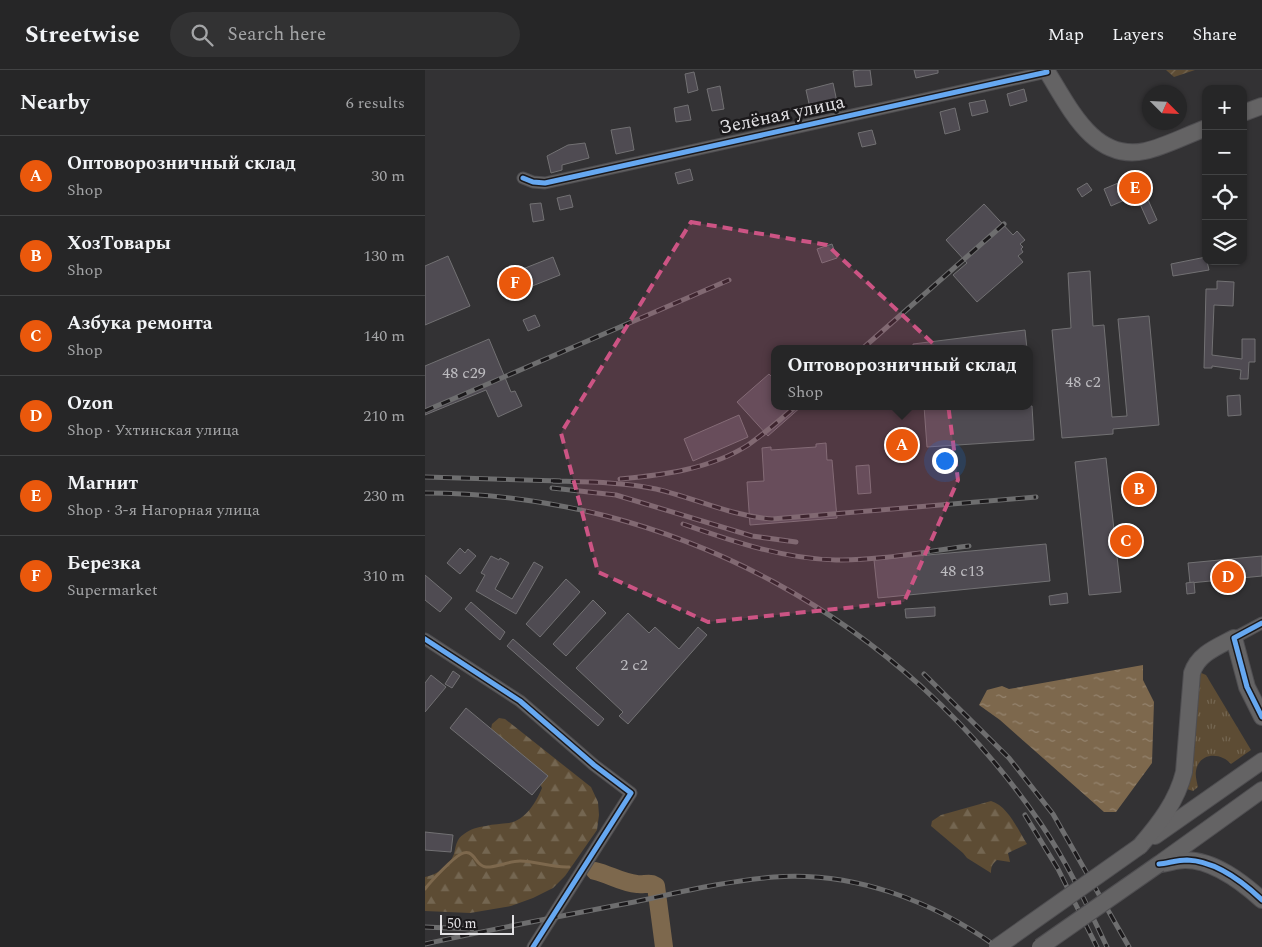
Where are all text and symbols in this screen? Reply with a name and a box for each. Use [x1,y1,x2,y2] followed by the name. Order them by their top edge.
[170,12,520,57] search box
[25,17,140,53] text: Streetwise
[228,20,326,49] text: Search here
[188,21,216,49] icon: search
[1048,21,1084,48] text: Map
[1112,21,1164,48] text: Layers
[1192,21,1237,48] text: Share
[1142,85,1187,130] north arrow
[1202,85,1247,265] map controls
[1202,85,1247,130] button: +
[20,87,90,119] text: Nearby
[716,87,848,142] street label: Зелёная улица
[346,91,405,115] text: 6 results
[1202,130,1247,175] button: −
[67,149,296,178] text: Оптоворозничный склад
[30,164,42,188] text: A
[371,164,405,188] text: 30 m
[1119,169,1151,207] pin: E
[1202,175,1247,220] button: locate
[67,178,103,202] text: Shop
[1202,220,1247,265] button: layers
[67,229,171,258] text: ХозТовары
[30,244,42,268] text: B
[363,244,405,268] text: 130 m
[67,258,103,282] text: Shop
[499,264,531,302] pin: F
[67,309,213,338] text: Азбука ремонта
[30,324,42,348] text: C
[363,324,405,348] text: 140 m
[67,338,103,362] text: Shop
[771,345,1033,410] popup
[788,351,1016,380] text: Оптоворозничный склад
[442,361,486,385] house number: 48 с29
[1065,370,1101,394] house number: 48 с2
[788,380,823,404] text: Shop
[67,389,114,418] text: Ozon
[30,404,42,428] text: D
[363,404,405,428] text: 210 m
[67,418,239,442] text: Shop · Ухтинская улица
[886,426,918,464] pin: A
[932,448,958,474] your location
[67,469,138,498] text: Магнит
[1123,470,1155,508] pin: B
[31,484,41,508] text: E
[363,484,405,508] text: 230 m
[67,498,260,522] text: Shop · 3-я Нагорная улица
[1110,522,1142,560] pin: C
[67,549,141,578] text: Березка
[1212,558,1244,596] pin: D
[940,559,984,583] house number: 48 с13
[31,564,41,588] text: F
[363,564,405,588] text: 310 m
[67,578,158,602] text: Supermarket
[620,653,648,677] house number: 2 с2
[440,912,514,935] scale bar
[447,913,477,934] text: 50 m

